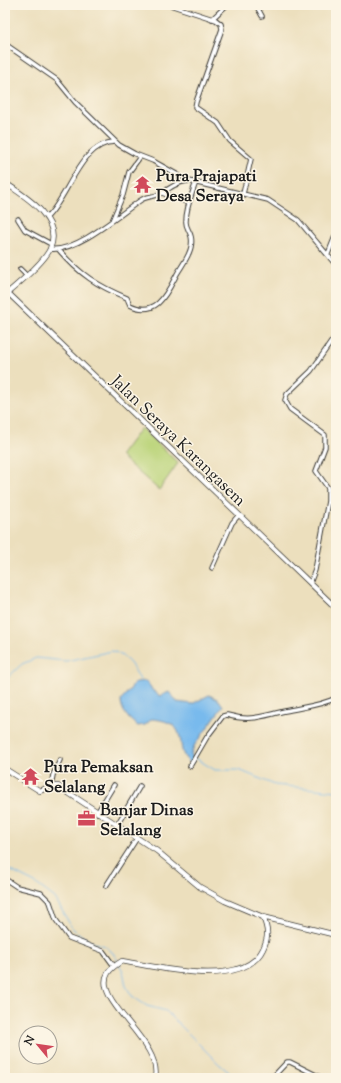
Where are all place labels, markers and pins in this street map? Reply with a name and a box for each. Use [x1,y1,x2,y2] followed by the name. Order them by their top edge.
[156,165,257,209] place label: Pura Prajapati Desa Seraya
[133,175,153,195] temple icon: Pura Prajapati Desa Seraya
[44,756,154,800] place label: Pura Pemaksan Selalang
[21,766,41,786] temple icon: Pura Pemaksan Selalang
[100,799,194,843] place label: Banjar Dinas Selalang
[77,809,97,829] office icon: Banjar Dinas Selalang

